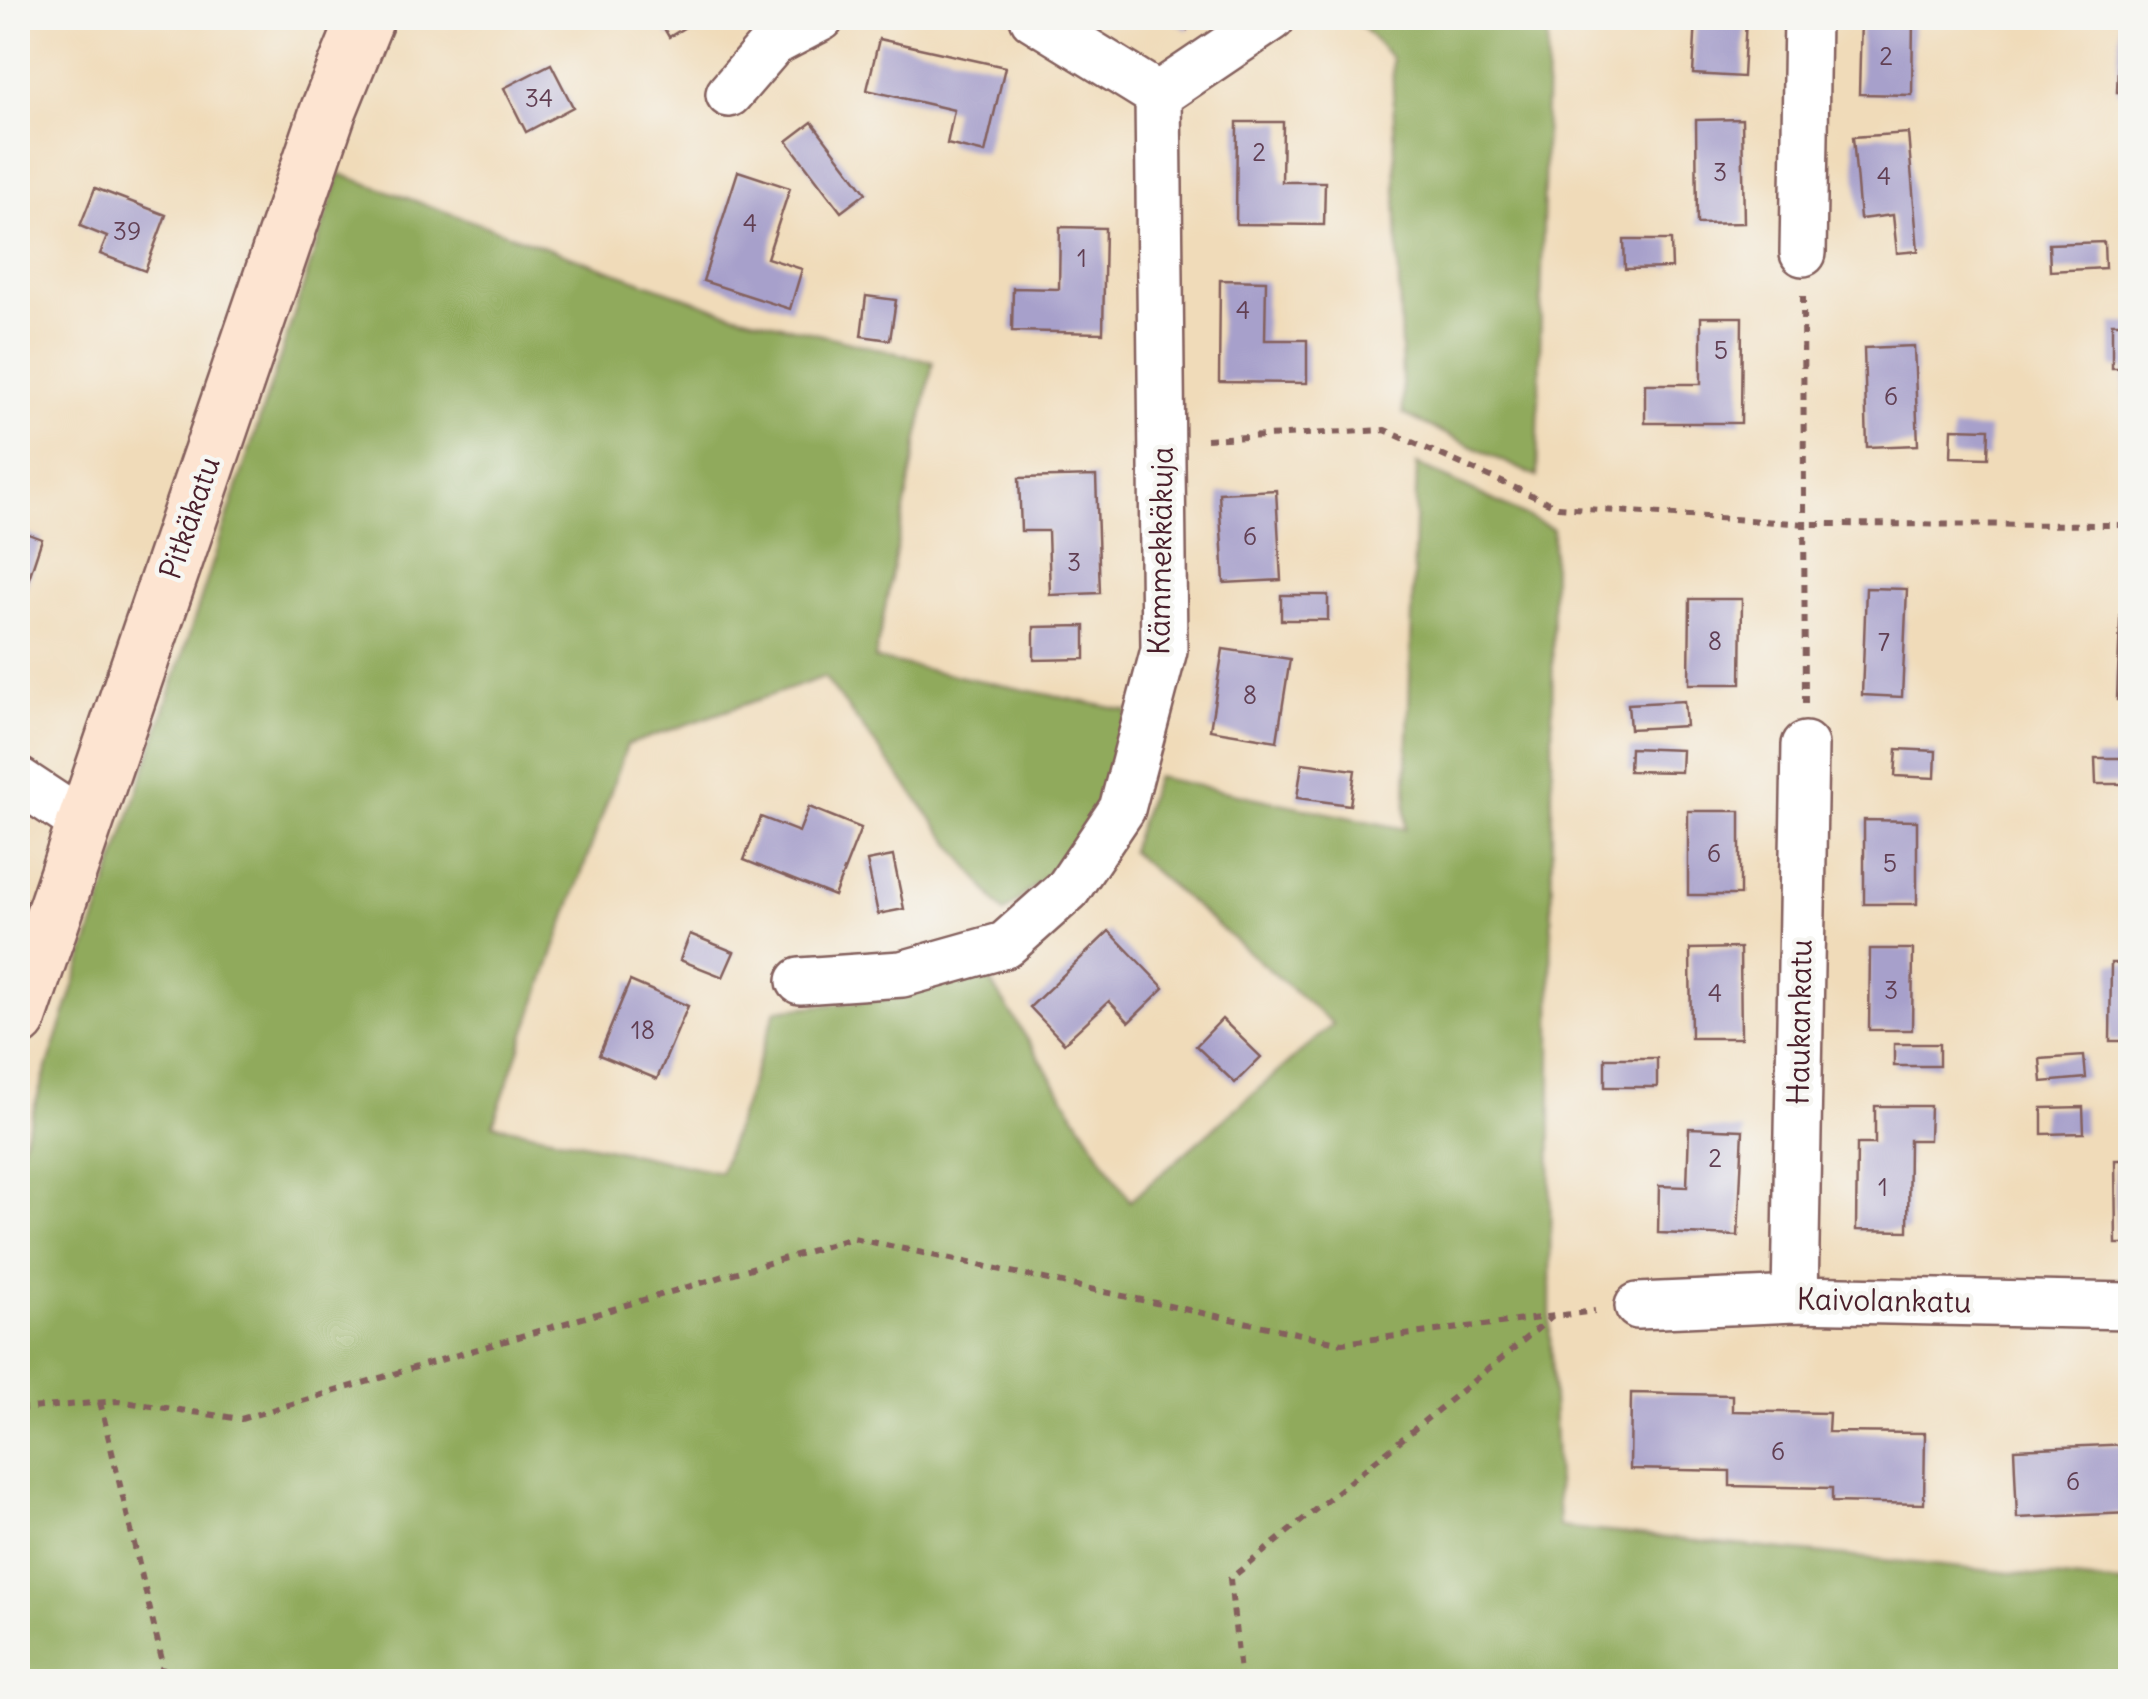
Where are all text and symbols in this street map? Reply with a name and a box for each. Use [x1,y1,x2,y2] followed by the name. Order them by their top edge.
[1879,40,1893,72] house number: 2
[525,82,553,114] house number: 34
[1252,136,1266,168] house number: 2
[1713,156,1727,188] house number: 3
[1877,160,1891,192] house number: 4
[743,207,757,239] house number: 4
[113,215,141,247] house number: 39
[1077,242,1087,274] house number: 1
[1236,294,1250,326] house number: 4
[1714,334,1728,366] house number: 5
[1884,380,1898,412] house number: 6
[1139,446,1181,656] street label: Kämmekkäkuja
[150,451,228,584] street label: Pitkäkatu
[1243,520,1257,552] house number: 6
[1067,546,1081,578] house number: 3
[1708,625,1722,657] house number: 8
[1878,626,1890,658] house number: 7
[1243,679,1257,711] house number: 8
[1707,837,1721,869] house number: 6
[1883,847,1897,879] house number: 5
[1779,939,1819,1105] street label: Haukankatu
[1884,974,1898,1006] house number: 3
[1708,977,1722,1009] house number: 4
[631,1014,655,1046] house number: 18
[1708,1142,1722,1174] house number: 2
[1878,1171,1888,1203] house number: 1
[1796,1279,1972,1321] street label: Kaivolankatu
[1771,1435,1785,1467] house number: 6
[2066,1465,2080,1497] house number: 6

